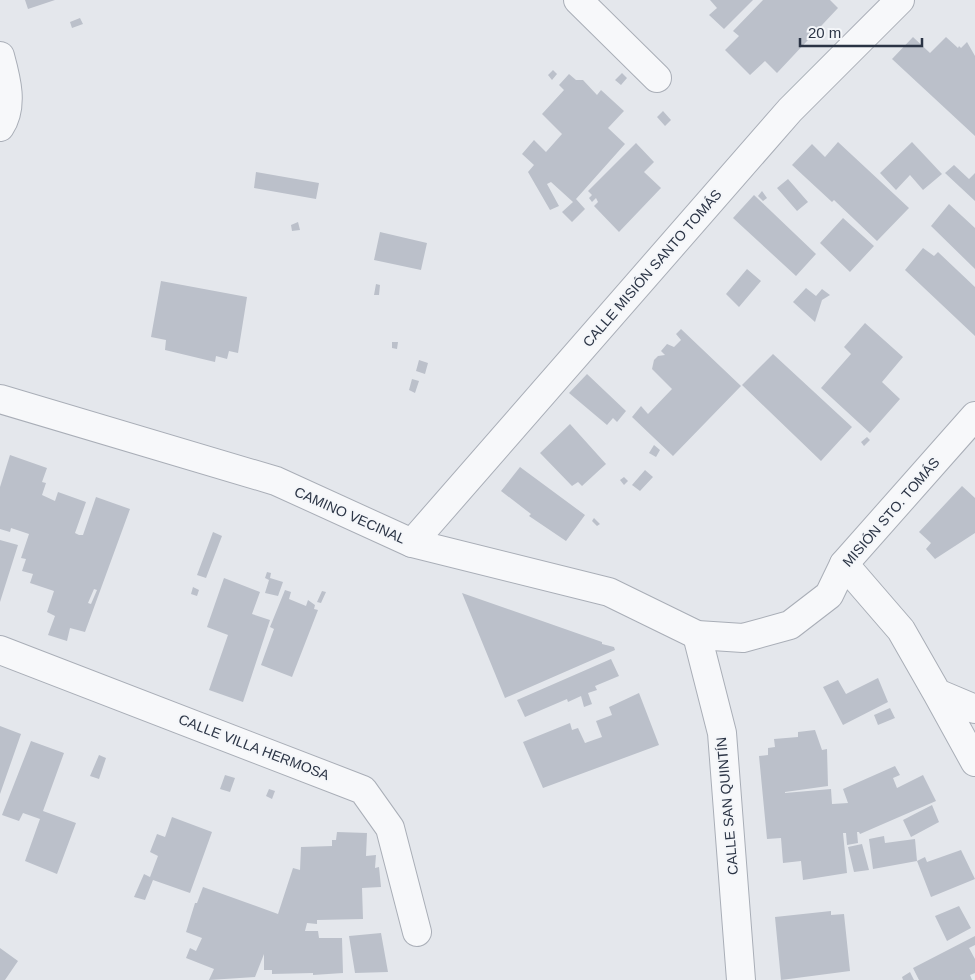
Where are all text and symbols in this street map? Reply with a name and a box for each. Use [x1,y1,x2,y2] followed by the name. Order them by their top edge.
[800,15,922,47] scale bar
[808,24,841,41] text: 20 m
[579,186,725,350] street label: CALLE MISIÓN SANTO TOMÁS
[839,454,943,570] street label: MISIÓN STO. TOMÁS
[292,483,408,547] street label: CAMINO VECINAL
[176,711,332,783] street label: CALLE VILLA HERMOSA
[713,736,741,876] street label: CALLE SAN QUINTÍN

